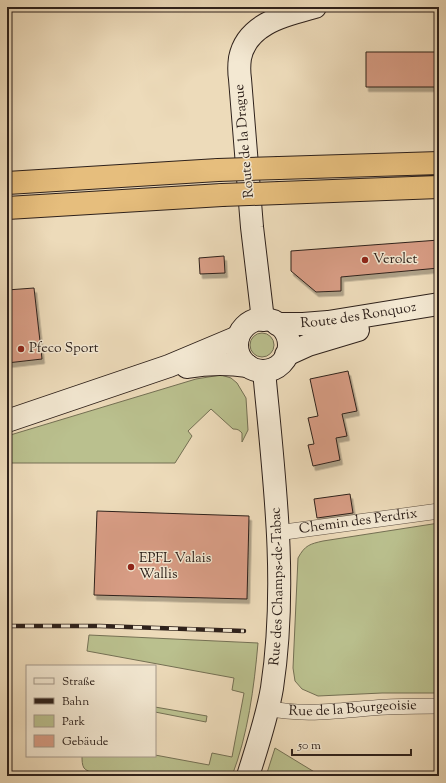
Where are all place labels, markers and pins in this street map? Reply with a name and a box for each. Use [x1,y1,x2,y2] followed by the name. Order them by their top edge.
[373,250,418,270] place label: Verolet
[360,255,370,265] marker: Verolet
[29,339,99,359] place label: Pfeco Sport
[16,344,26,354] marker: Pfeco Sport
[139,549,211,585] place label: EPFL Valais Wallis
[126,562,136,572] marker: EPFL Valais Wallis

